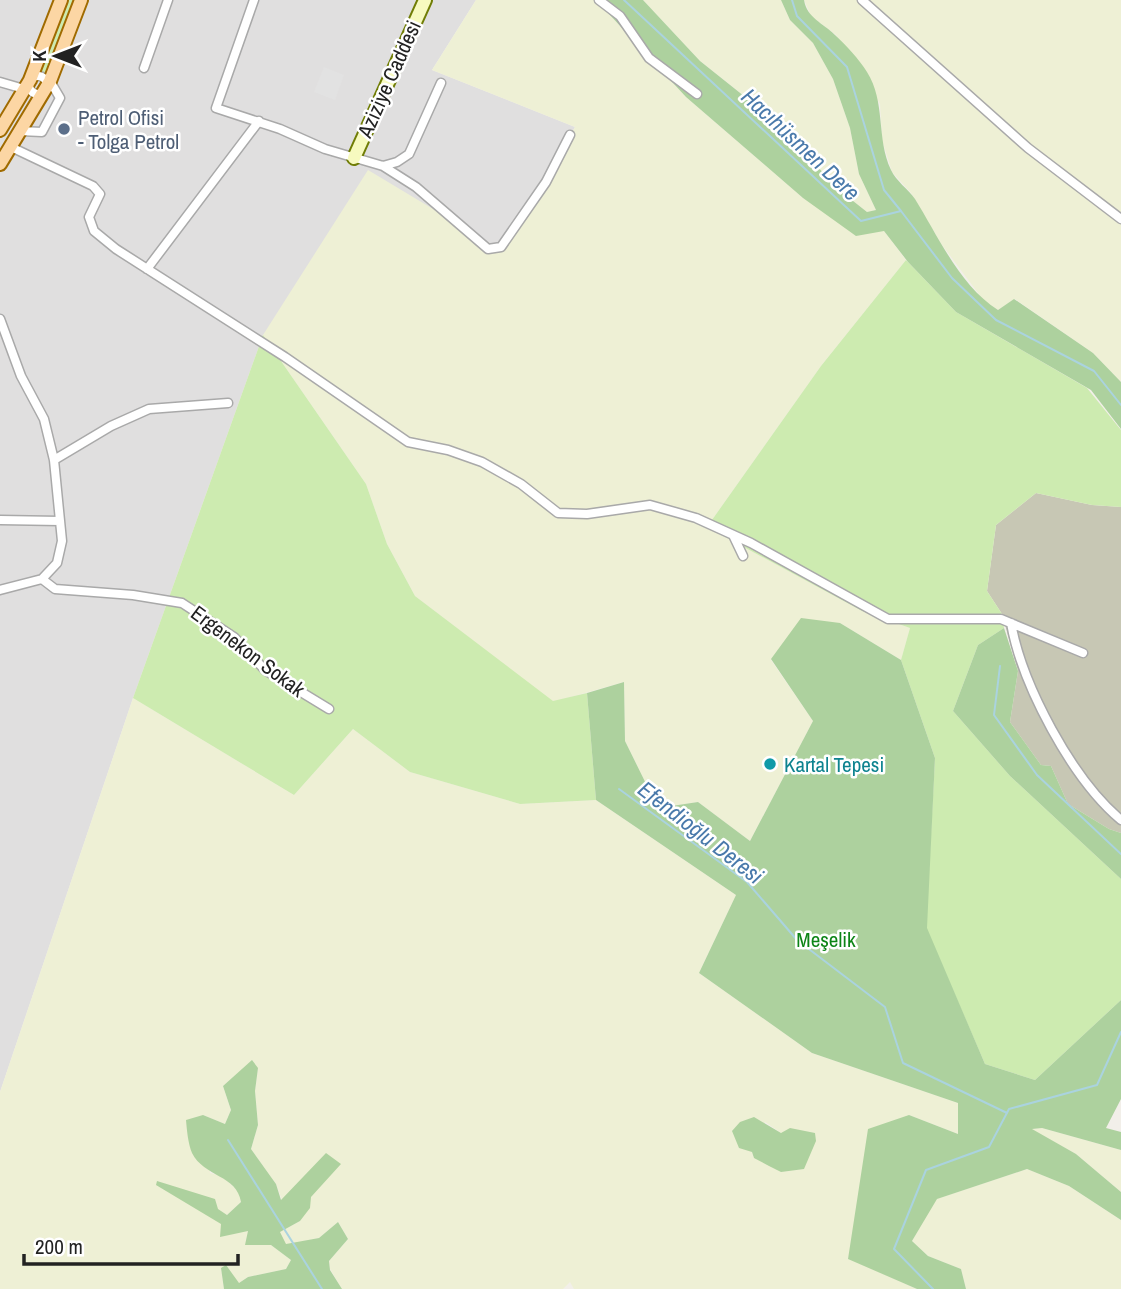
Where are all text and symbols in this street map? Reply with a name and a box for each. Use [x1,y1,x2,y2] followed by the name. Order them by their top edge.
[350,16,428,143] street label: Aziziye Caddesi
[21,21,91,91] north arrow
[26,50,52,62] text: K
[735,81,867,207] water label: Hacıhüsmen Dere
[78,103,179,156] place label: Petrol Ofisi - Tolga Petrol
[56,121,72,137] marker: Petrol Ofisi - Tolga Petrol
[185,599,311,704] street label: Ergenekon Sokak
[784,750,884,779] place label: Kartal Tepesi
[762,756,778,772] marker: Kartal Tepesi
[632,773,771,891] water label: Efendioğlu Deresi
[796,925,856,954] park label: Meşelik
[24,1222,238,1266] scale bar
[35,1232,83,1261] text: 200 m

